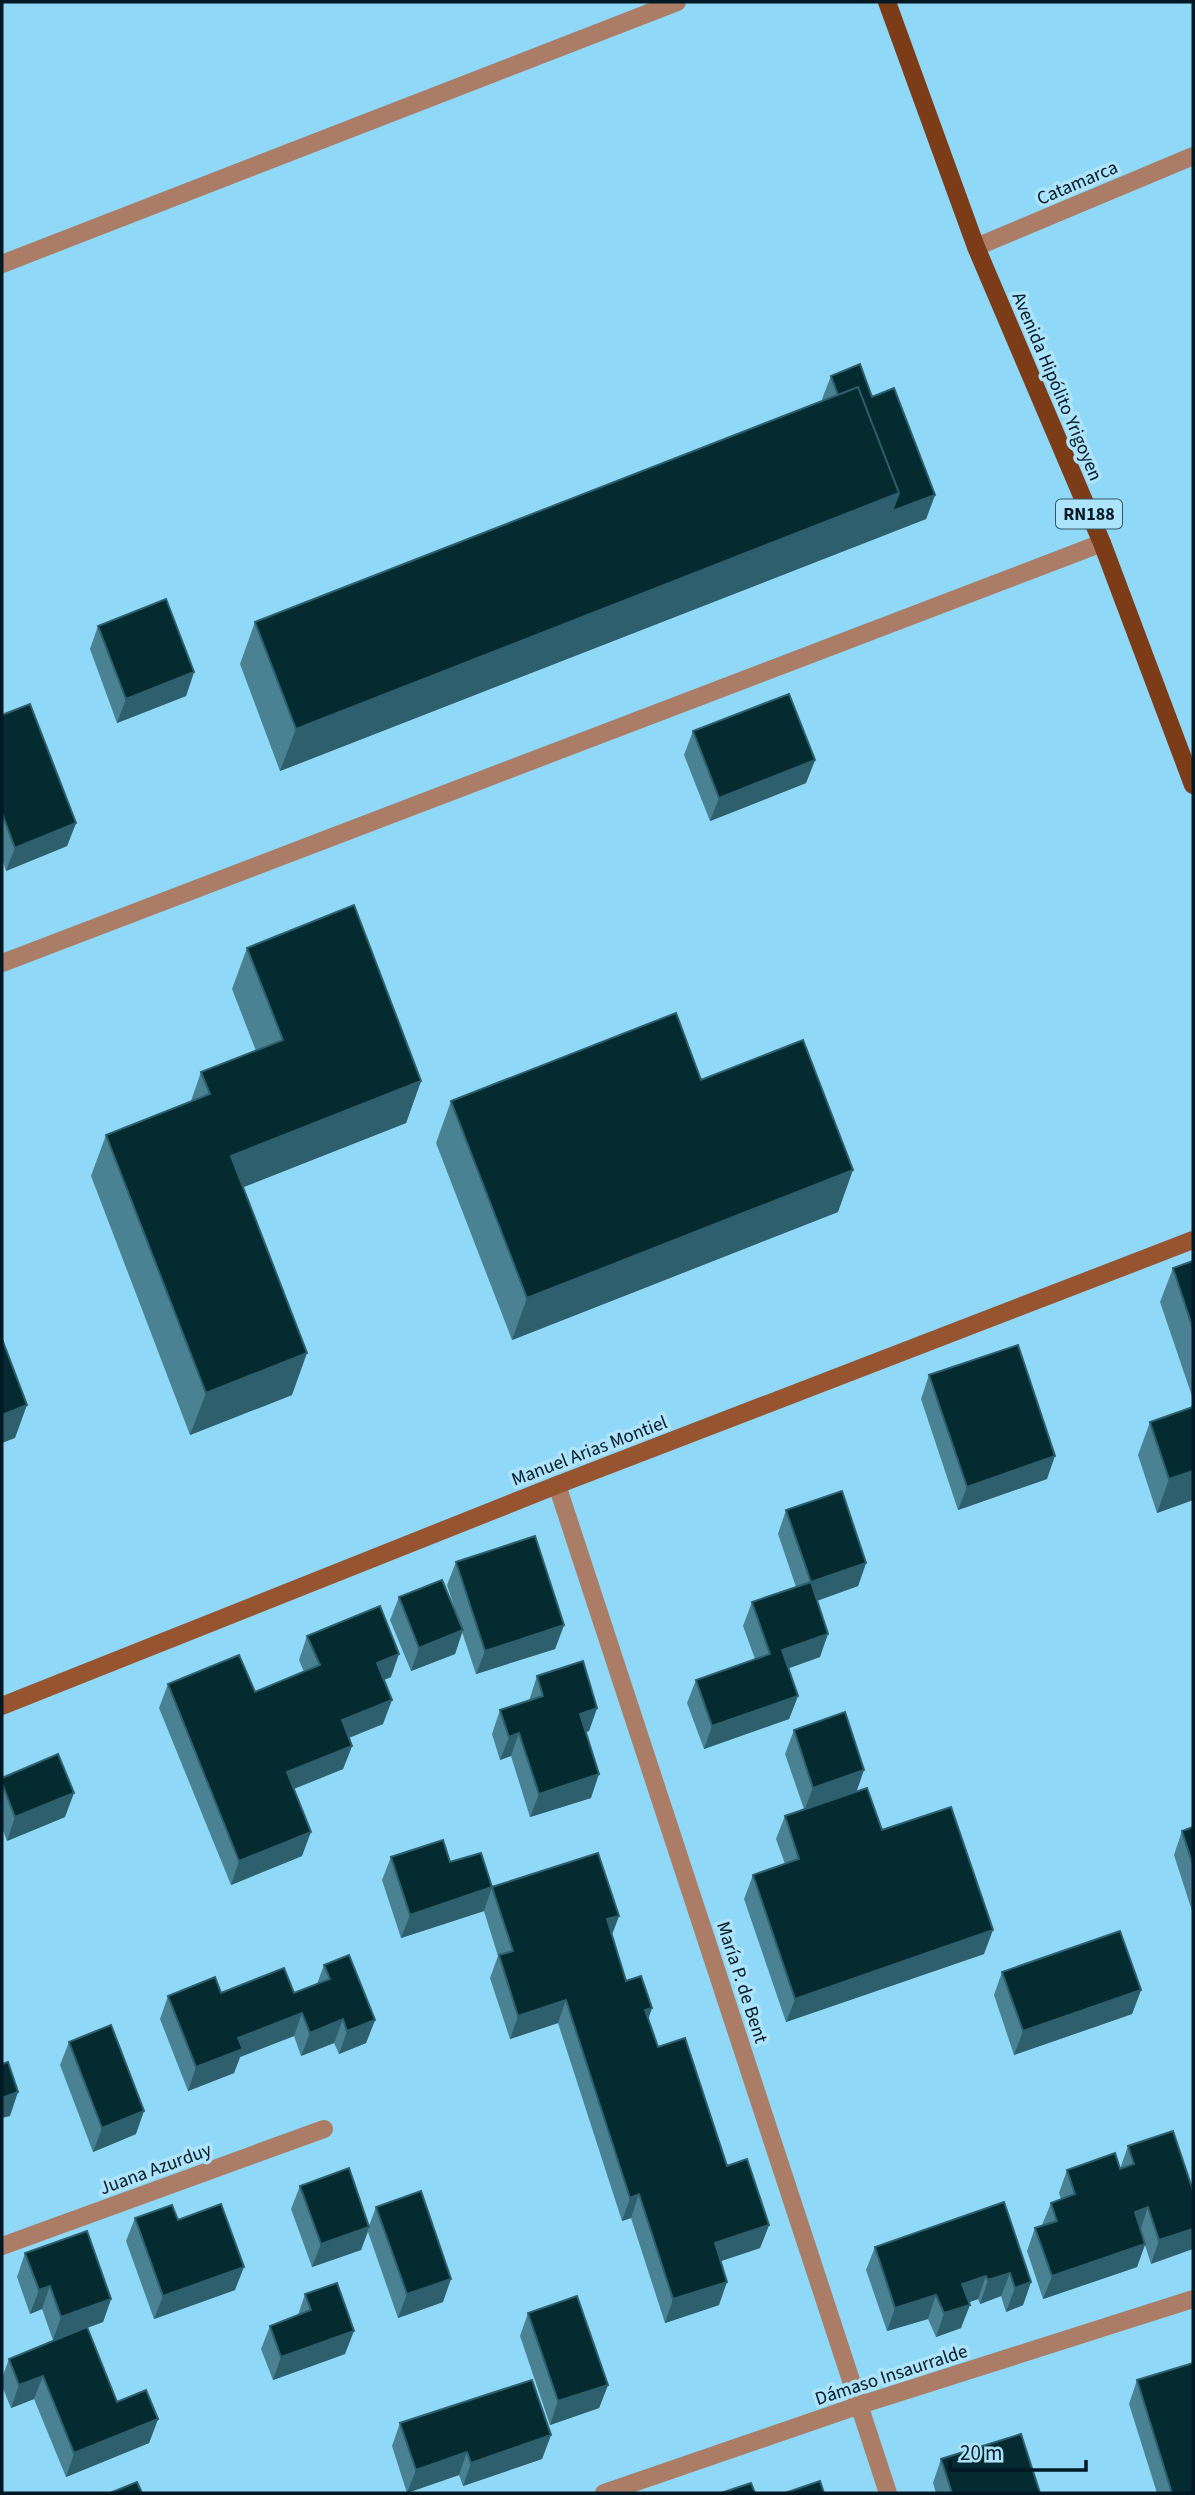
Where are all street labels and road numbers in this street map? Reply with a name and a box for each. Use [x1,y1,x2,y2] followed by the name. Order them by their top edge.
[1033,154,1122,213] street label: Catamarca
[1005,288,1109,485] street label: Avenida Hipólito Yrigoyen
[1056,500,1122,528] road number: RN188
[508,1409,672,1494] street label: Manuel Arias Montiel
[709,1918,774,2047] street label: María P. de Bent
[96,2137,215,2202] street label: Juana Azurduy
[812,2338,971,2413] street label: Dámaso Insaurralde

